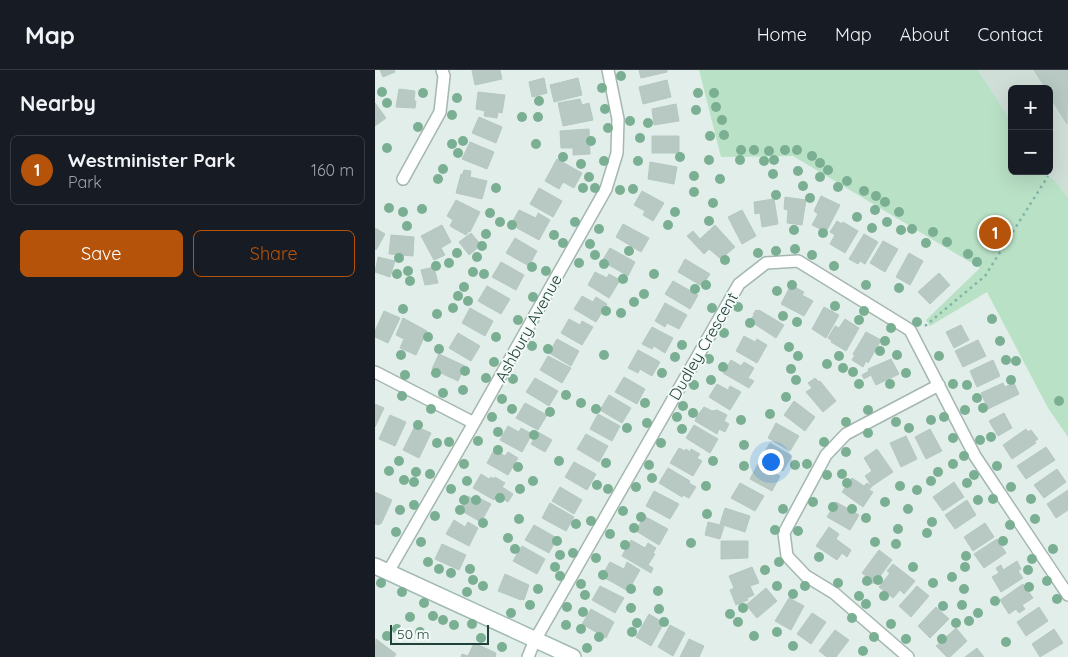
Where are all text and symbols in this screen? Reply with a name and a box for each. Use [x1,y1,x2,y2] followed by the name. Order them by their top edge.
[25,20,75,50] text: Map
[757,23,807,46] text: Home
[835,23,872,46] text: Map
[900,23,950,46] text: About
[978,23,1043,46] text: Contact
[1008,85,1053,175] map controls
[1008,85,1053,130] button: +
[20,90,96,116] text: Nearby
[1008,130,1053,175] button: −
[68,148,236,172] text: Westminister Park
[34,160,40,180] text: 1
[311,160,354,180] text: 160 m
[68,172,102,192] text: Park
[979,214,1011,252] pin: 1
[20,230,183,277] button: Save
[193,230,355,277] button: Share
[490,271,566,385] street label: Ashbury Avenue
[664,289,742,403] street label: Dudley Crescent
[758,449,784,475] your location
[390,622,489,645] scale bar
[397,625,430,643] text: 50 m

